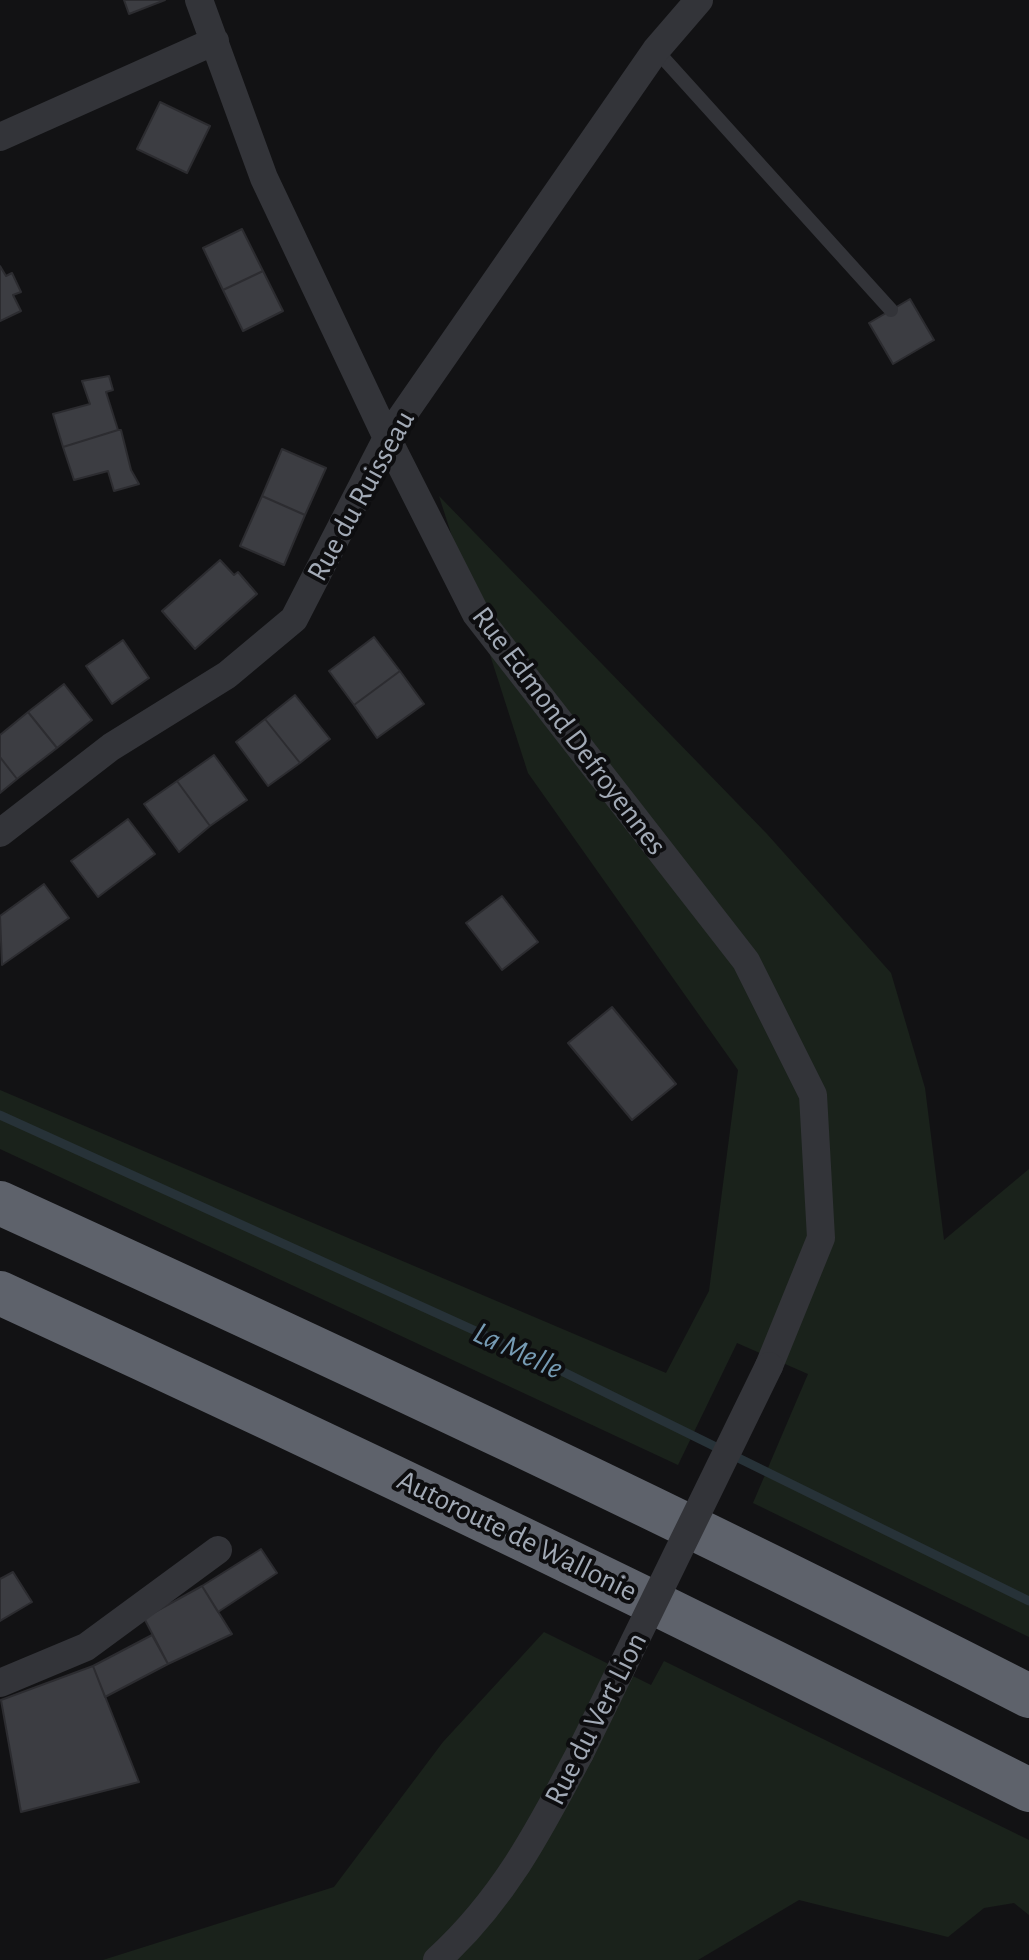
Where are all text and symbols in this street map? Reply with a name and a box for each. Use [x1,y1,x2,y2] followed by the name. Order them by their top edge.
[299,404,423,588] street label: Rue du Ruisseau
[464,600,674,862] street label: Rue Edmond Defroyennes
[467,1314,569,1388] water label: La Melle
[391,1462,643,1610] street label: Autoroute de Wallonie
[537,1627,655,1811] street label: Rue du Vert Lion

